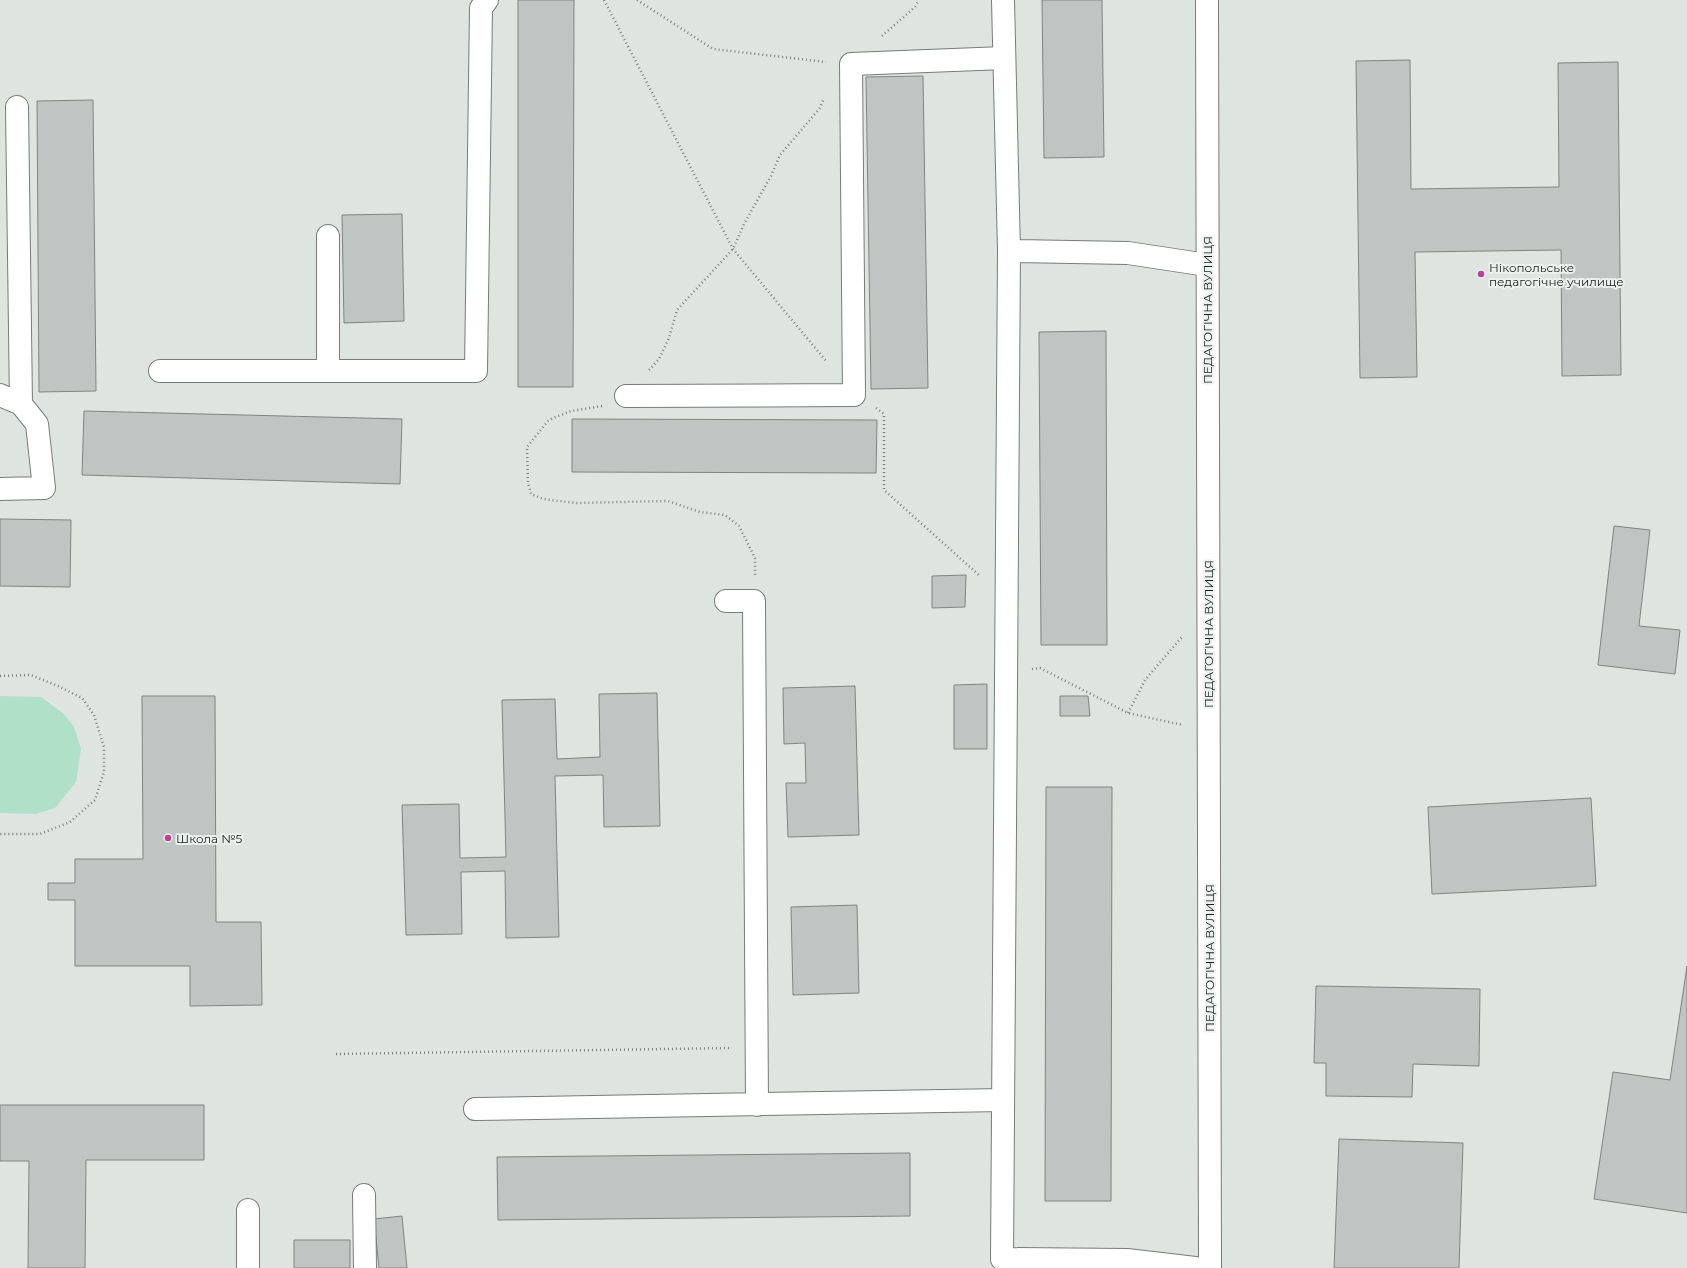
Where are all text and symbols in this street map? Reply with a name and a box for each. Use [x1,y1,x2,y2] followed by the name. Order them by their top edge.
[1200,236,1215,384] street label: ПЕДАГОГІЧНА ВУЛИЦЯ
[1489,260,1624,289] place label: Нікопольське педагогічне училище
[1476,269,1486,279] marker: Нікопольське педагогічне училище
[1201,560,1216,708] street label: ПЕДАГОГІЧНА ВУЛИЦЯ
[176,831,243,846] place label: Школа №5
[163,833,173,843] marker: Школа №5
[1202,884,1217,1032] street label: ПЕДАГОГІЧНА ВУЛИЦЯ

